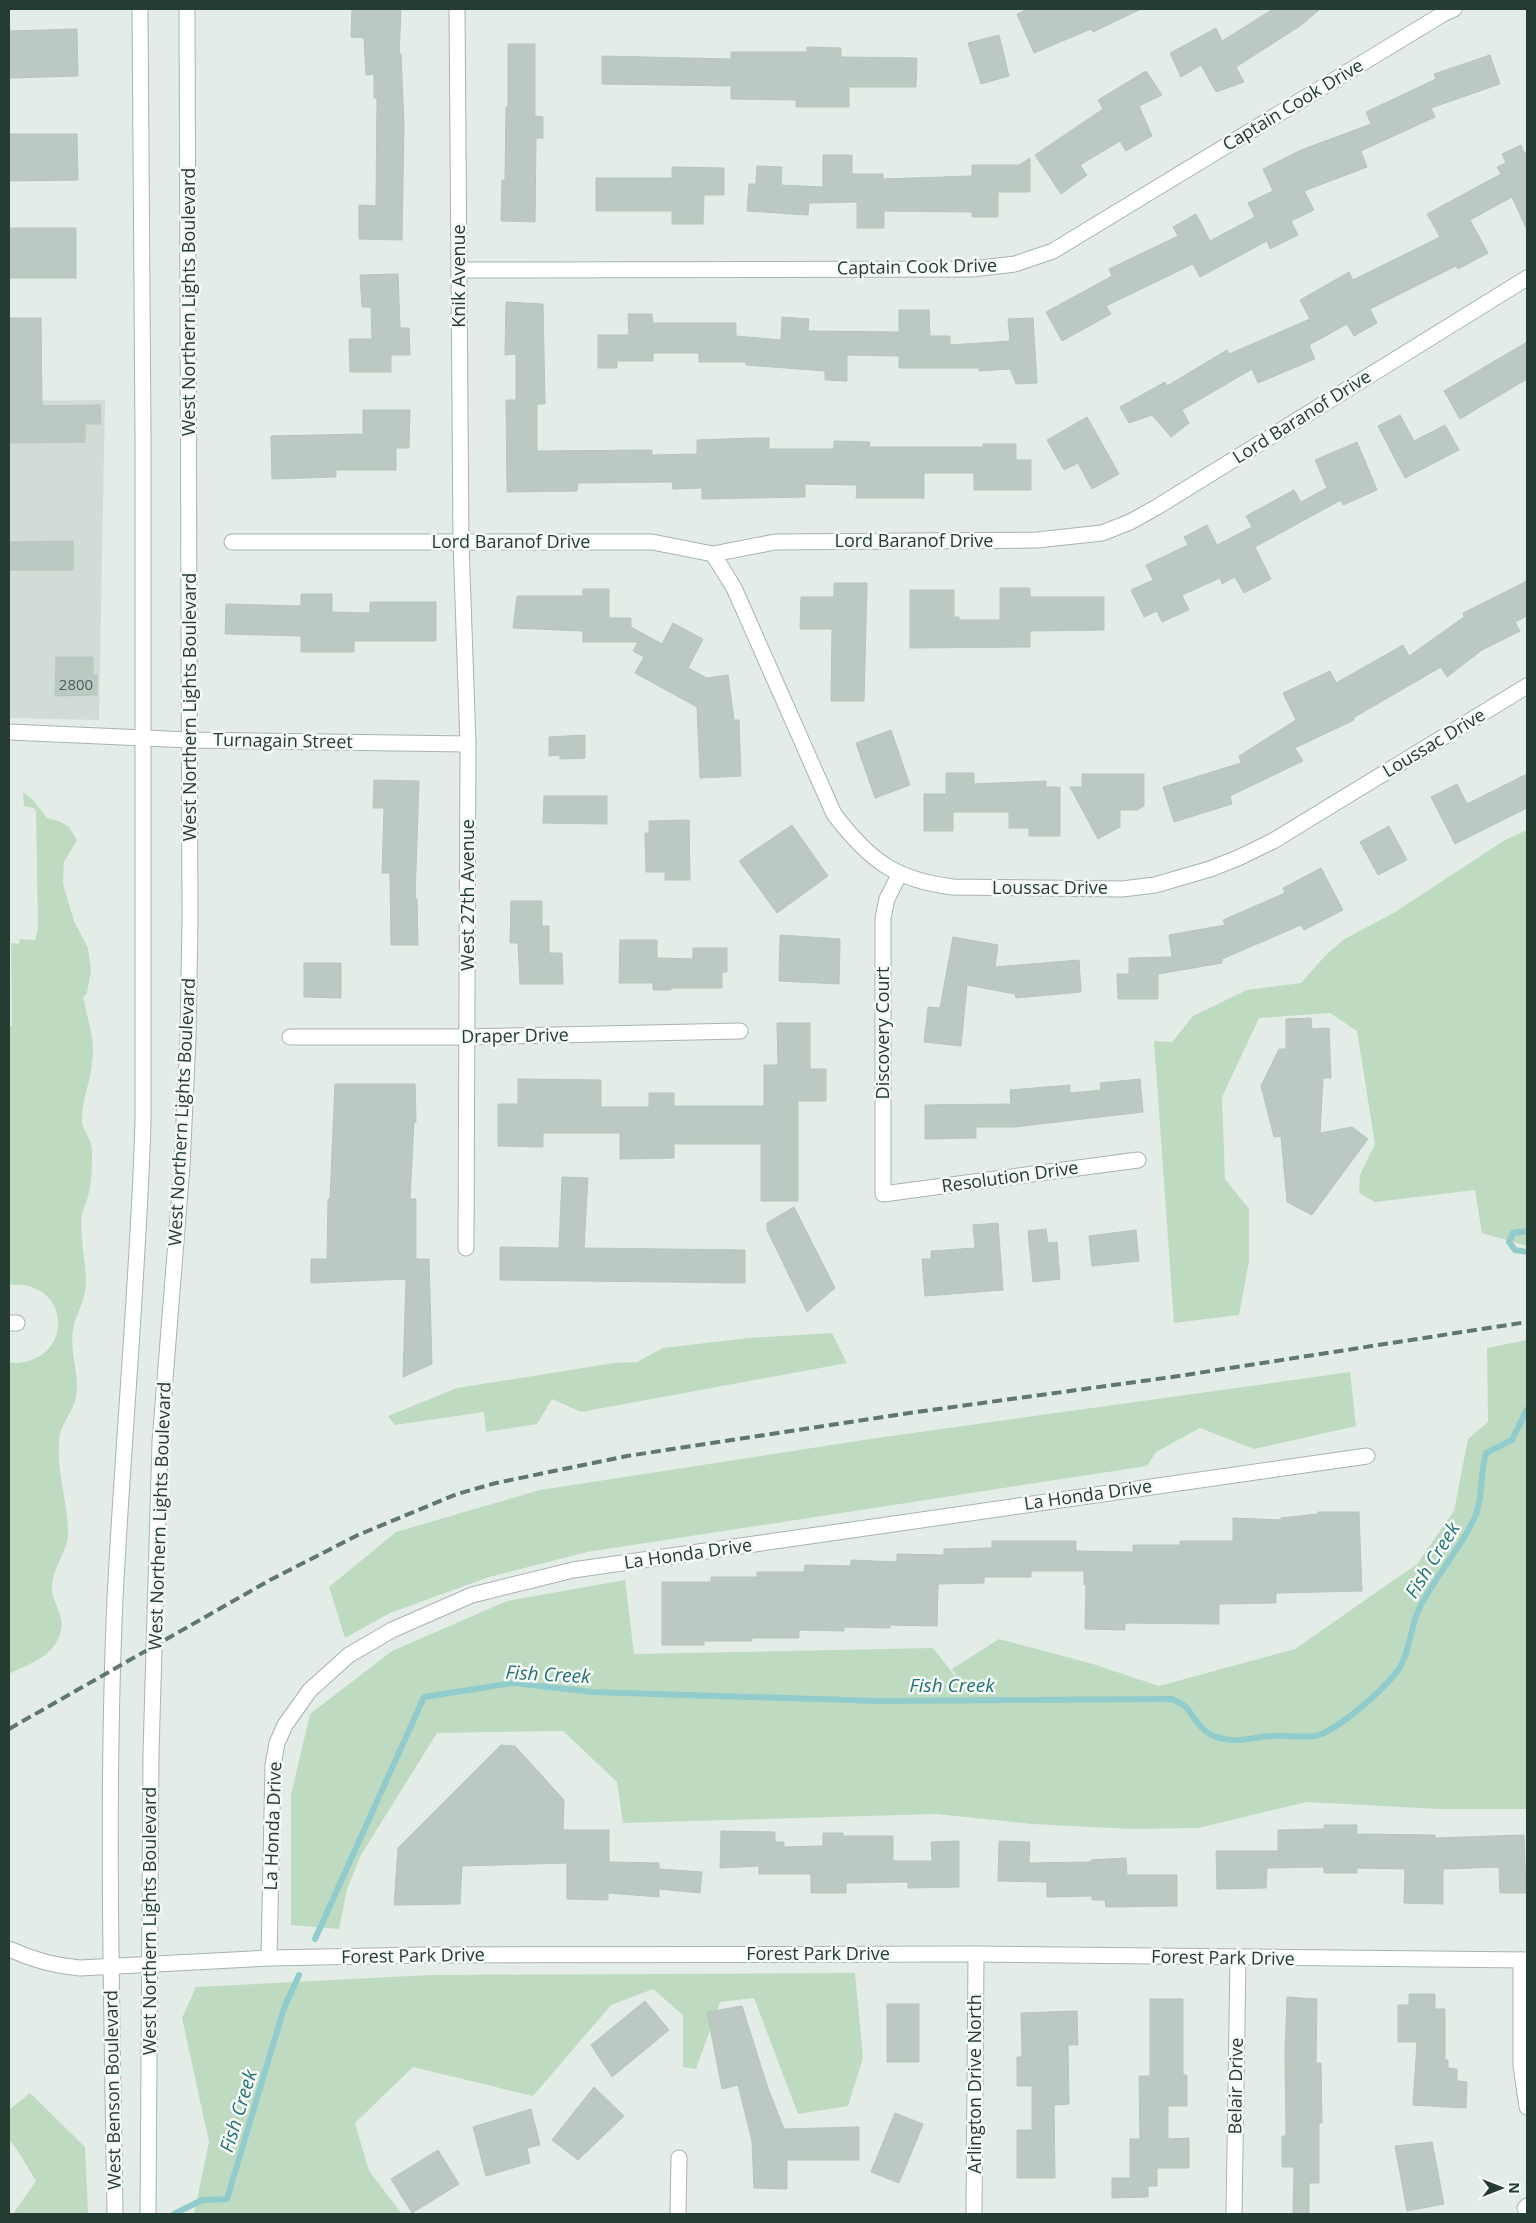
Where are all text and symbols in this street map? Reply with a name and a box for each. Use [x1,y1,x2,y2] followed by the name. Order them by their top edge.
[1218,53,1367,156] street label: Captain Cook Drive
[176,168,200,436] street label: West Northern Lights Boulevard
[446,224,470,328] street label: Knik Avenue
[837,253,997,279] street label: Captain Cook Drive
[1228,364,1375,468] street label: Lord Baranof Drive
[835,528,993,552] street label: Lord Baranof Drive
[432,529,590,553] street label: Lord Baranof Drive
[177,573,201,841] street label: West Northern Lights Boulevard
[59,674,93,694] house number: 2800
[1378,702,1489,782] street label: Loussac Drive
[213,727,353,753] street label: Turnagain Street
[455,819,479,971] street label: West 27th Avenue
[992,875,1108,899] street label: Loussac Drive
[870,967,894,1099] street label: Discovery Court
[162,977,200,1247] street label: West Northern Lights Boulevard
[461,1022,569,1048] street label: Draper Drive
[940,1155,1080,1197] street label: Resolution Drive
[142,1381,176,1651] street label: West Northern Lights Boulevard
[1022,1473,1153,1515] street label: La Honda Drive
[1398,1517,1466,1603] water label: Fish Creek
[622,1532,753,1574] street label: La Honda Drive
[505,1659,592,1689] water label: Fish Creek
[910,1672,995,1698] water label: Fish Creek
[258,1761,286,1891] street label: La Honda Drive
[137,1787,161,2055] street label: West Northern Lights Boulevard
[746,1941,890,1965] street label: Forest Park Drive
[341,1942,485,1968] street label: Forest Park Drive
[1151,1944,1295,1970] street label: Forest Park Drive
[98,1990,126,2190] street label: West Benson Boulevard
[962,1994,986,2174] street label: Arlington Drive North
[1222,2037,1248,2135] street label: Belair Drive
[213,2066,263,2155] water label: Fish Creek
[1476,2163,1526,2213] north arrow
[1505,2182,1524,2194] text: N

